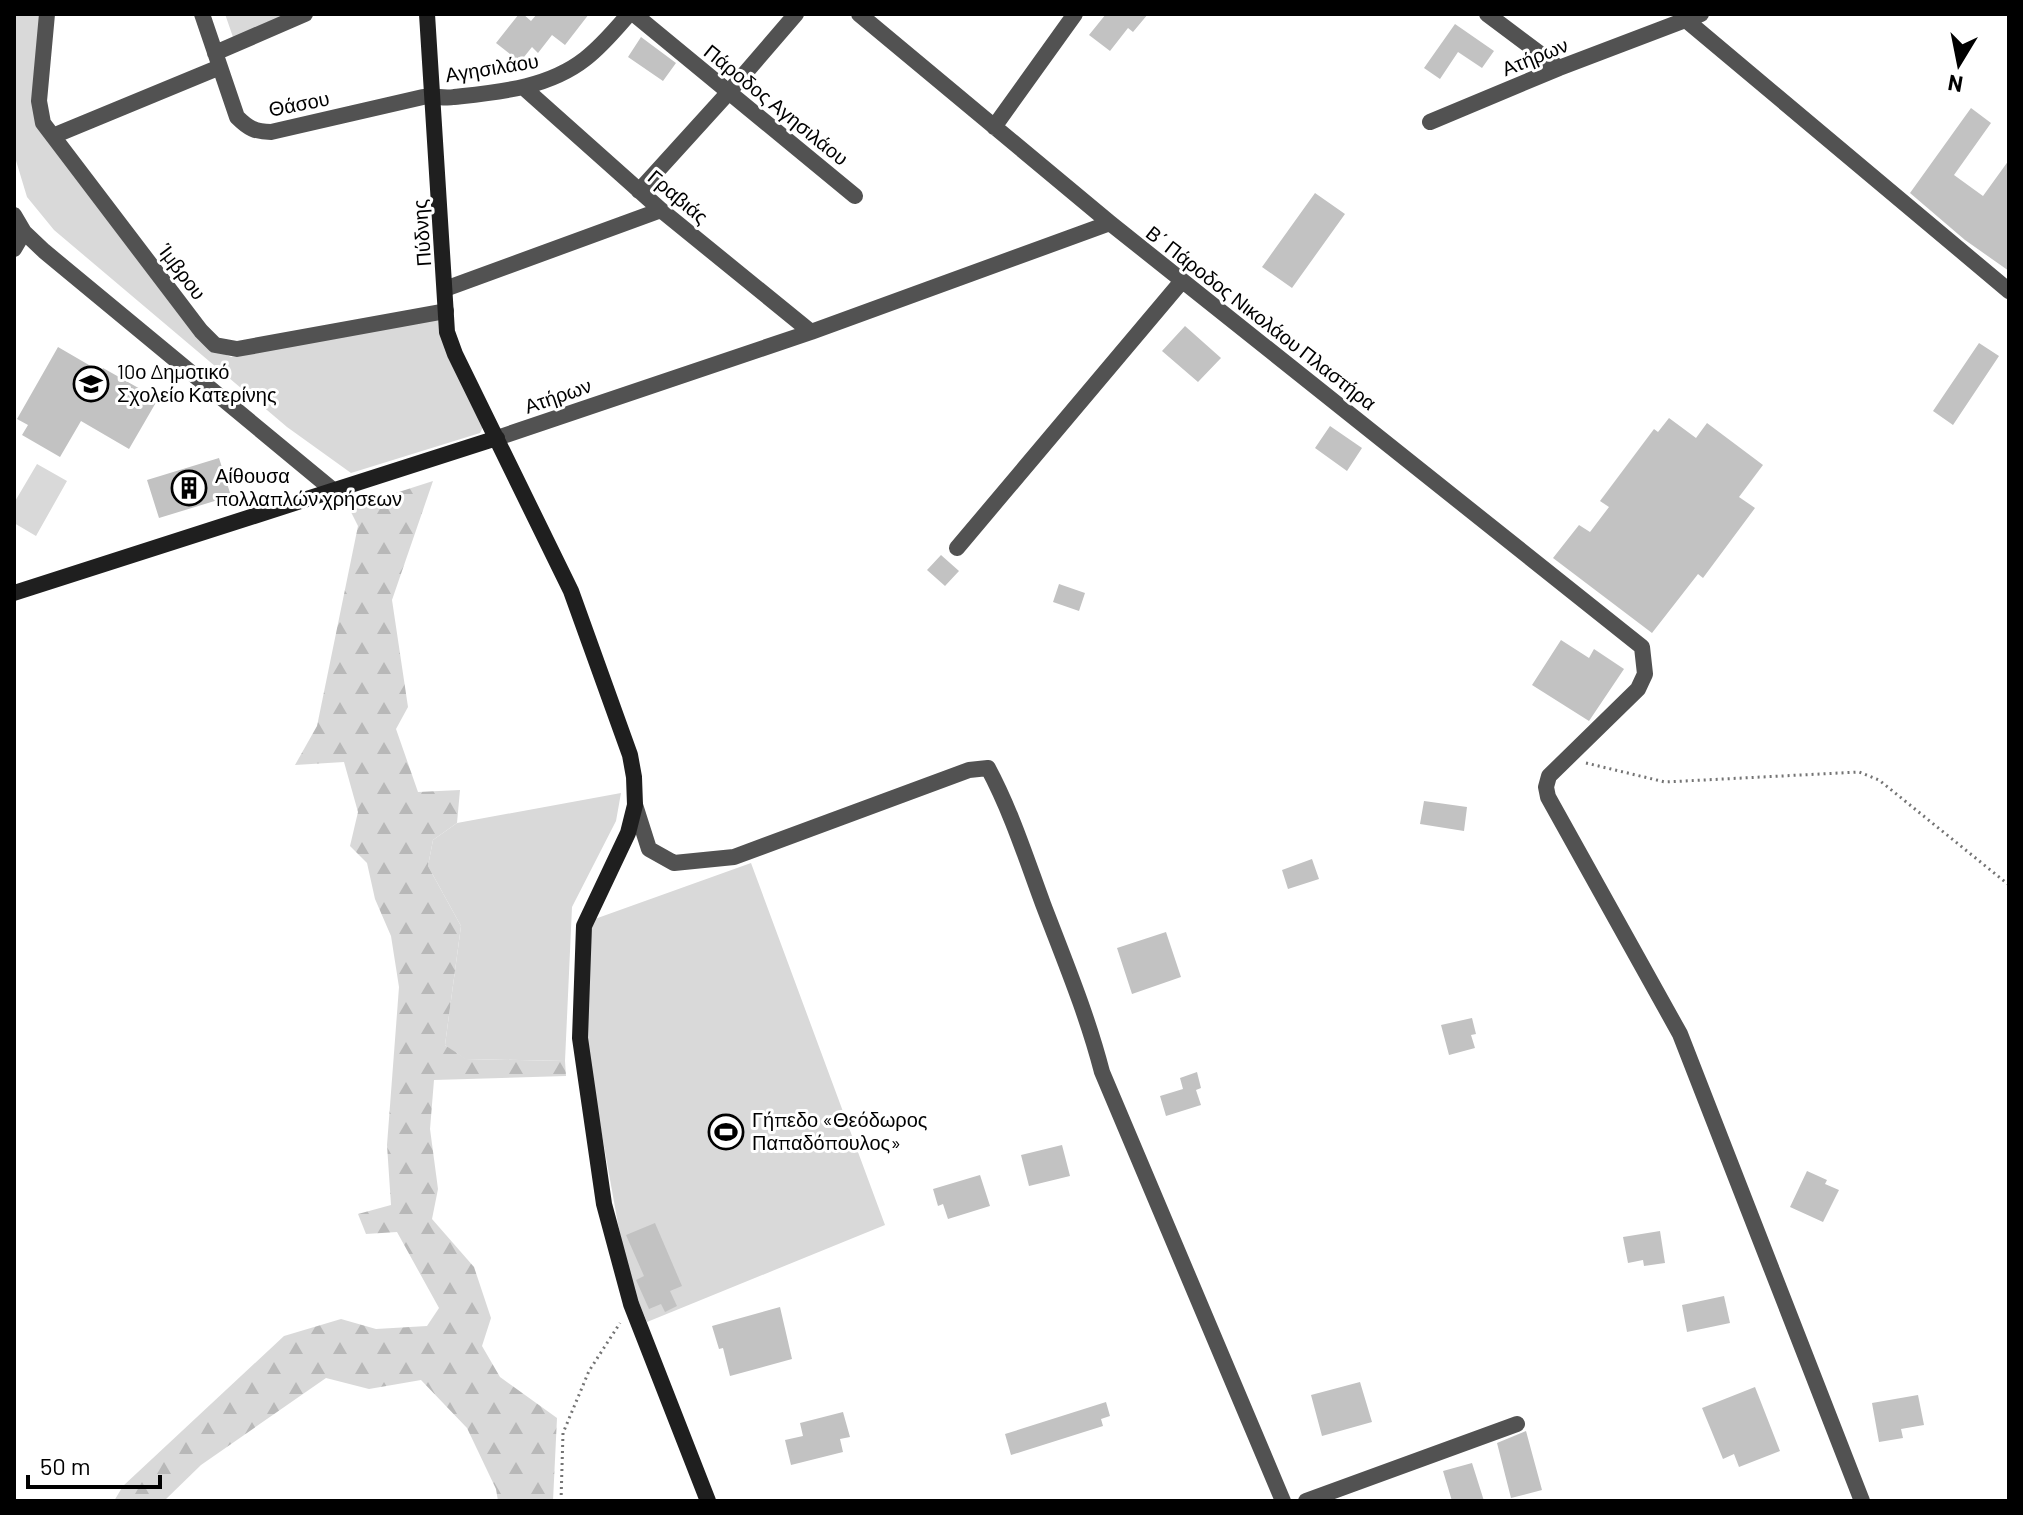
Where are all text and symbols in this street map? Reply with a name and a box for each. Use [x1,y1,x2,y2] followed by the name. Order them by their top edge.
[1919,24,1999,104] north arrow
[1498,32,1571,80] street label: Ατήρων
[700,39,854,170] street label: Πάροδος Αγησιλάου
[443,48,540,86] street label: Αγησιλάου
[1946,71,1965,99] text: N
[266,85,331,121] street label: Θάσου
[644,164,714,229] street label: Γραβιάς
[407,198,435,267] street label: Πύδνης
[1142,220,1381,414] street label: Β΄ Πάροδος Νικολάου Πλαστήρα
[153,238,212,304] street label: Ίμβρου
[117,359,277,406] place label: 10ο Δημοτικό Σχολείο Κατερίνης
[72,365,110,403] school or university icon: 10ο Δημοτικό Σχολείο Κατερίνης
[521,372,594,418] street label: Ατήρων
[215,463,402,510] place label: Αίθουσα πολλαπλών χρήσεων
[170,469,208,507] building icon: Αίθουσα πολλαπλών χρήσεων
[752,1107,928,1154] place label: Γήπεδο «Θεόδωρος Παπαδόπουλος»
[707,1113,745,1151] sports icon: Γήπεδο «Θεόδωρος Παπαδόπουλος»
[28,1439,160,1489] scale bar
[40,1451,91,1480] text: 50 m

